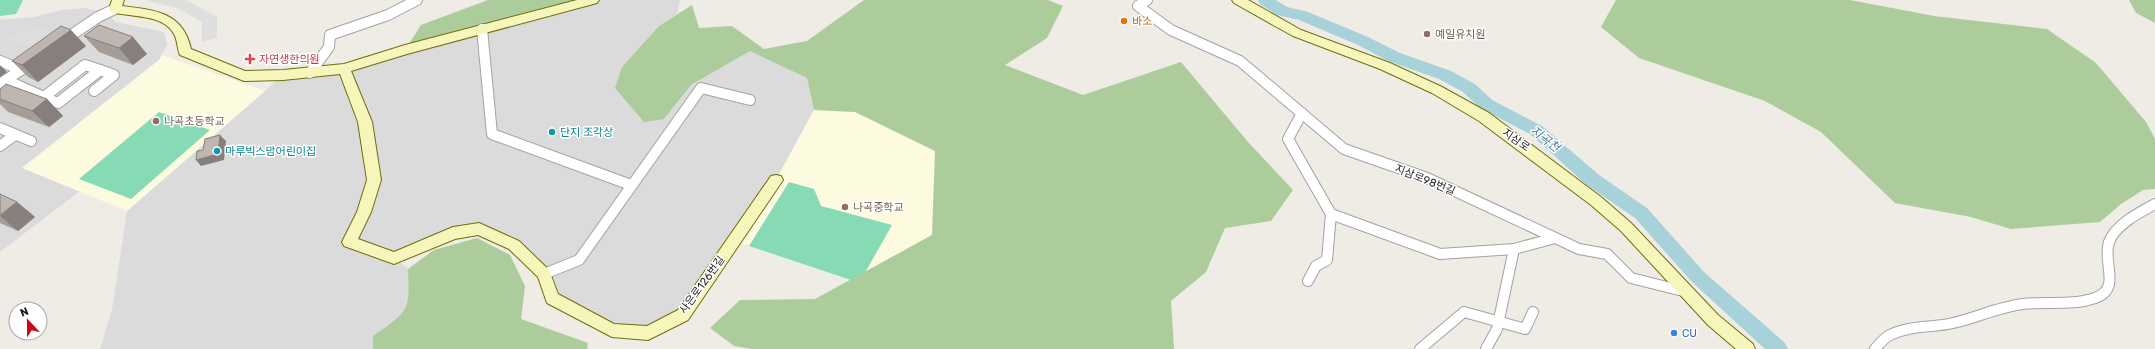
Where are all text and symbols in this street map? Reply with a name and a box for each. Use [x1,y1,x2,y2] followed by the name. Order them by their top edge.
[1132,15,1152,28] place label: 바소
[1119,16,1129,26] marker: 바소
[1435,28,1486,41] place label: 예일유치원
[1422,29,1432,39] marker: 예일유치원
[244,53,256,65] marker: 자연생한의원
[259,53,320,66] place label: 자연생한의원
[164,115,225,128] place label: 나곡초등학교
[151,116,161,126] marker: 나곡초등학교
[1528,123,1564,156] water label: 지곡천
[560,126,613,139] place label: 단지 조각상
[1500,126,1532,154] street label: 지삼로
[547,127,557,137] marker: 단지 조각상
[225,145,316,158] place label: 마루빅스맘어린이집
[212,146,222,156] marker: 마루빅스맘어린이집
[1393,162,1457,198] street label: 지삼로98번길
[853,201,904,214] place label: 나곡중학교
[840,202,850,212] marker: 나곡중학교
[677,254,727,316] street label: 사은로126번길
[8,301,48,341] north arrow
[18,305,31,320] text: N
[1682,327,1697,340] place label: CU
[1669,328,1679,338] marker: CU

